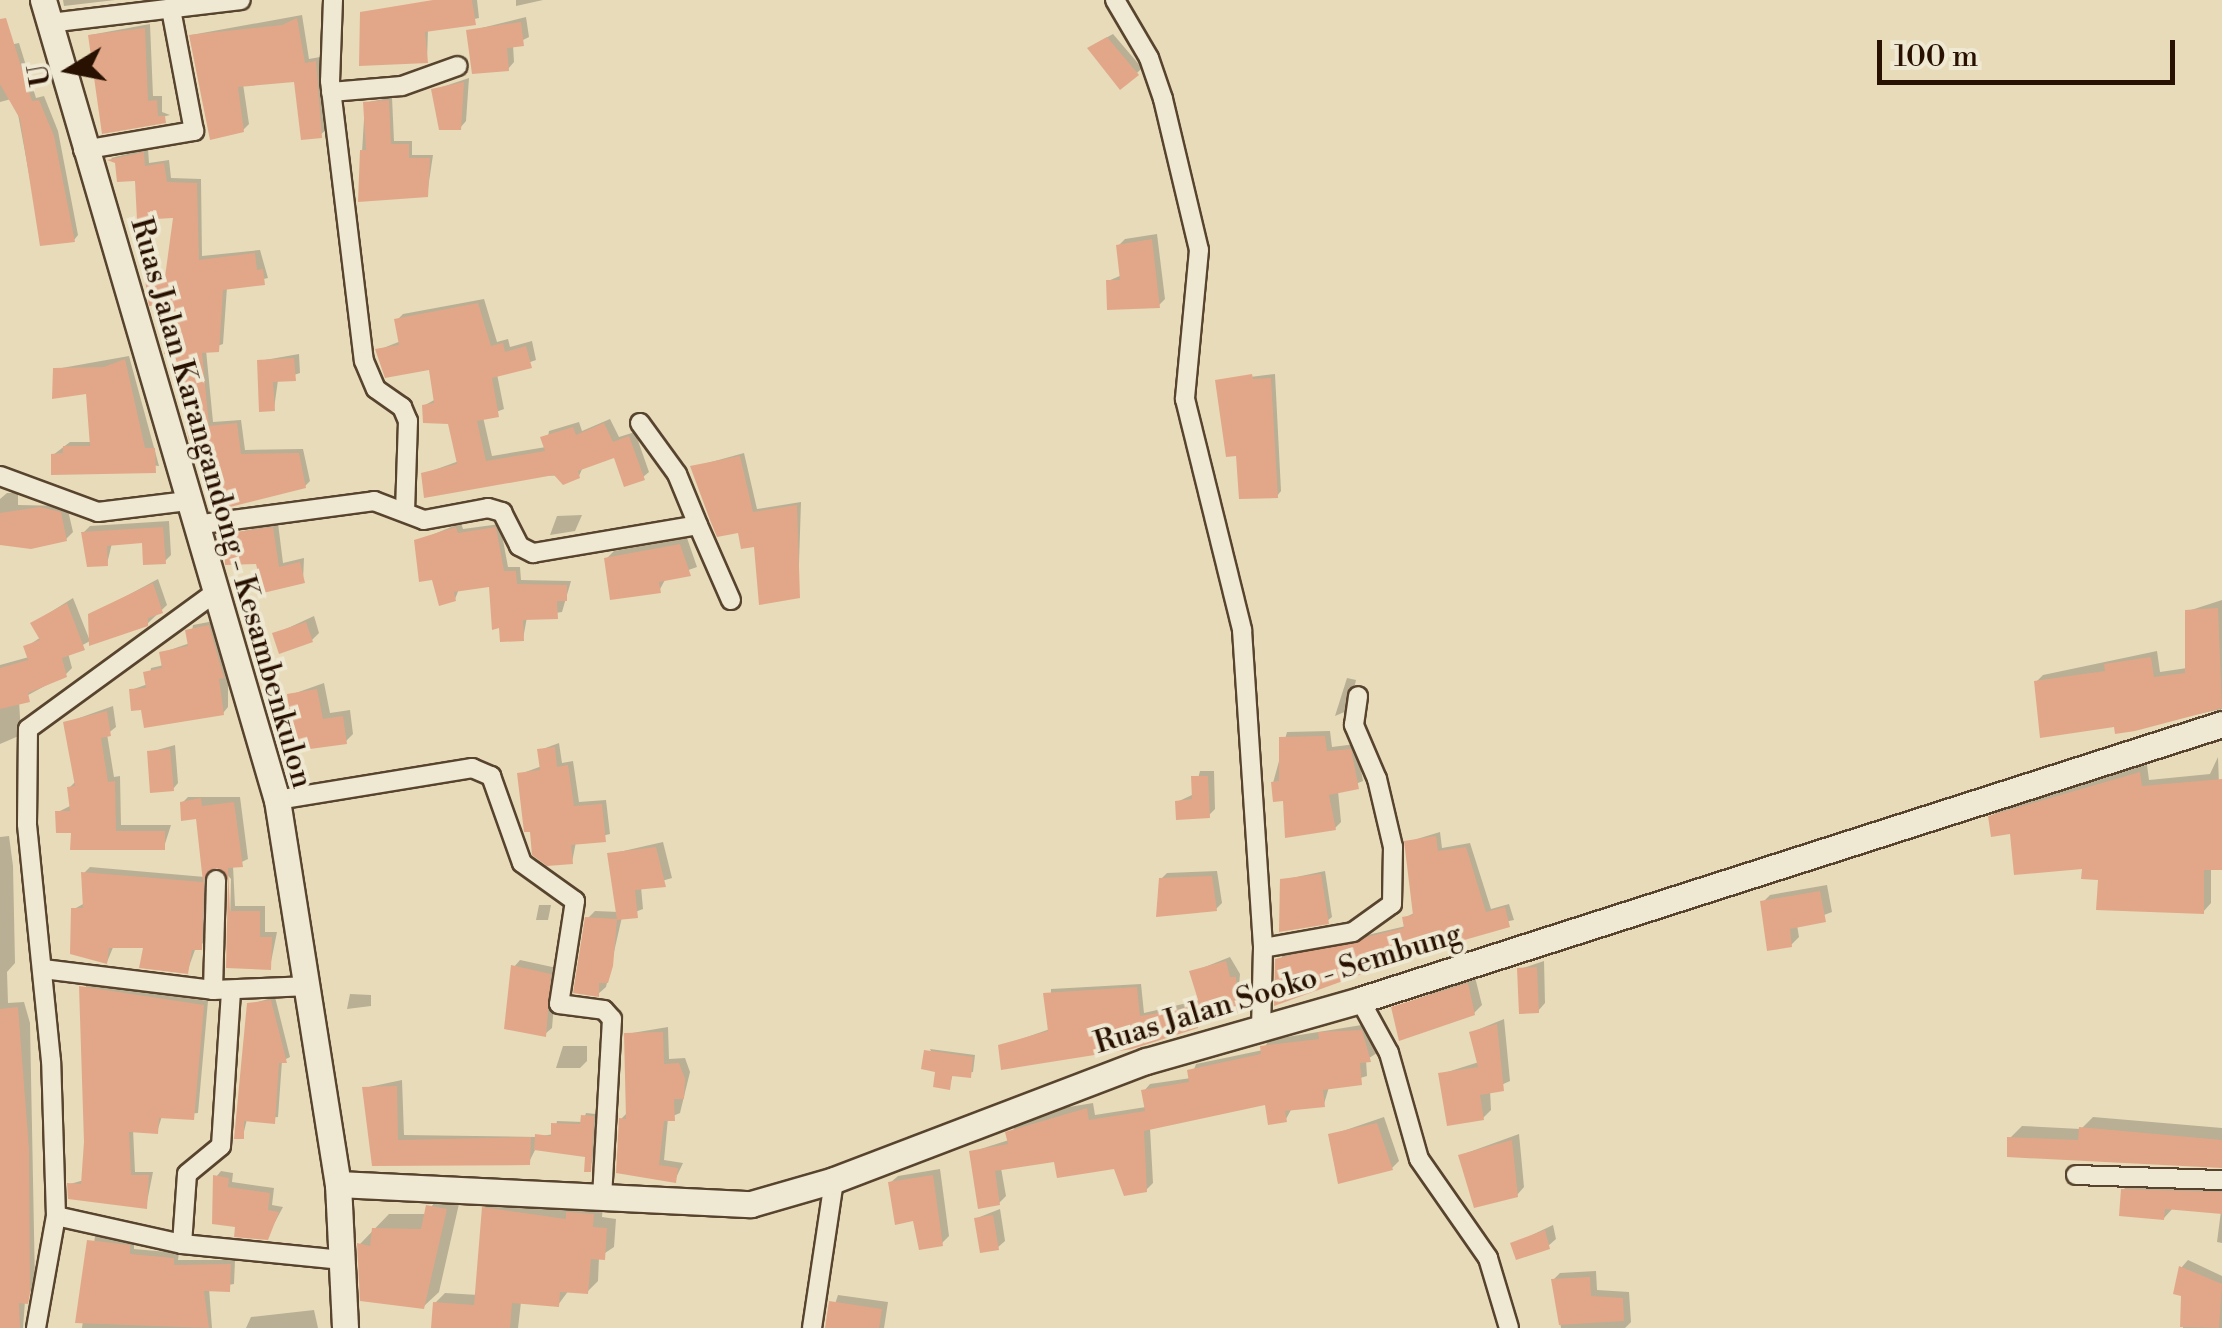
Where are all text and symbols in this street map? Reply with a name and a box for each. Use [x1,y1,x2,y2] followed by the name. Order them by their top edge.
[20,20,120,120] north arrow
[1882,20,2180,82] scale bar
[1894,38,1978,76] text: 100 m
[21,62,59,89] text: U
[122,214,320,792] street label: Ruas Jalan Karangandong - Kesambenkulon
[1090,916,1466,1062] street label: Ruas Jalan Sooko - Sembung

